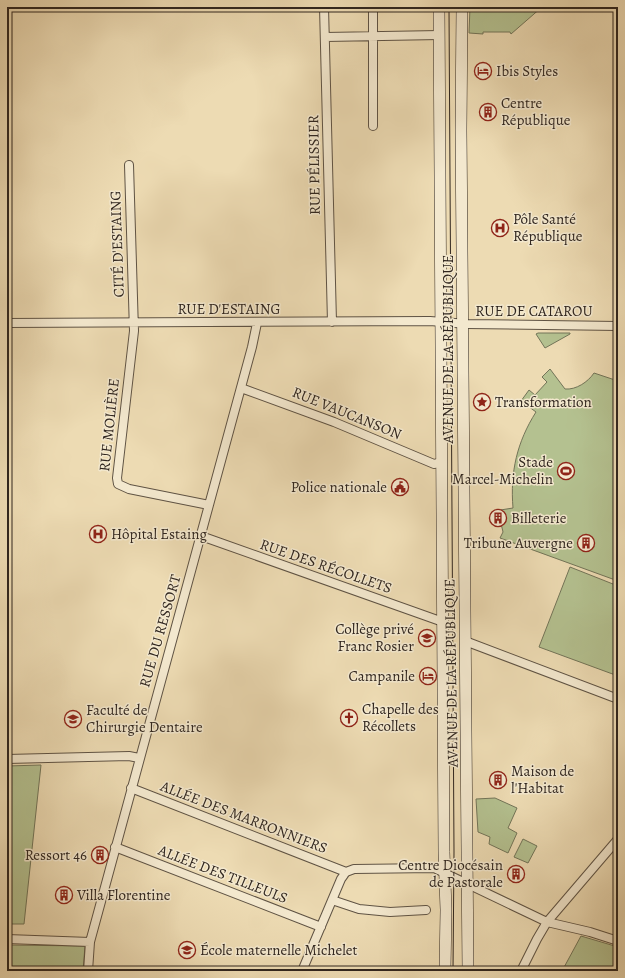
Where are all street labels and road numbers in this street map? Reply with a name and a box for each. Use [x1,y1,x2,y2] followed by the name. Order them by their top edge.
[303,114,325,215] street label: RUE PÉLISSIER
[105,190,129,298] street label: CITÉ D'ESTAING
[438,255,458,444] street label: AVENUE DE LA RÉPUBLIQUE
[177,299,281,319] street label: RUE D'ESTAING
[475,301,593,321] street label: RUE DE CATAROU
[94,377,124,473] street label: RUE MOLIÈRE
[289,382,405,444] street label: RUE VAUCANSON
[257,534,395,598] street label: RUE DES RÉCOLLETS
[134,572,186,690] street label: RUE DU RESSORT
[439,578,463,769] street label: AVENUE DE LA RÉPUBLIQUE
[157,776,330,858] street label: ALLÉE DES MARRONNIERS
[154,840,291,908] street label: ALLÉE DES TILLEULS

